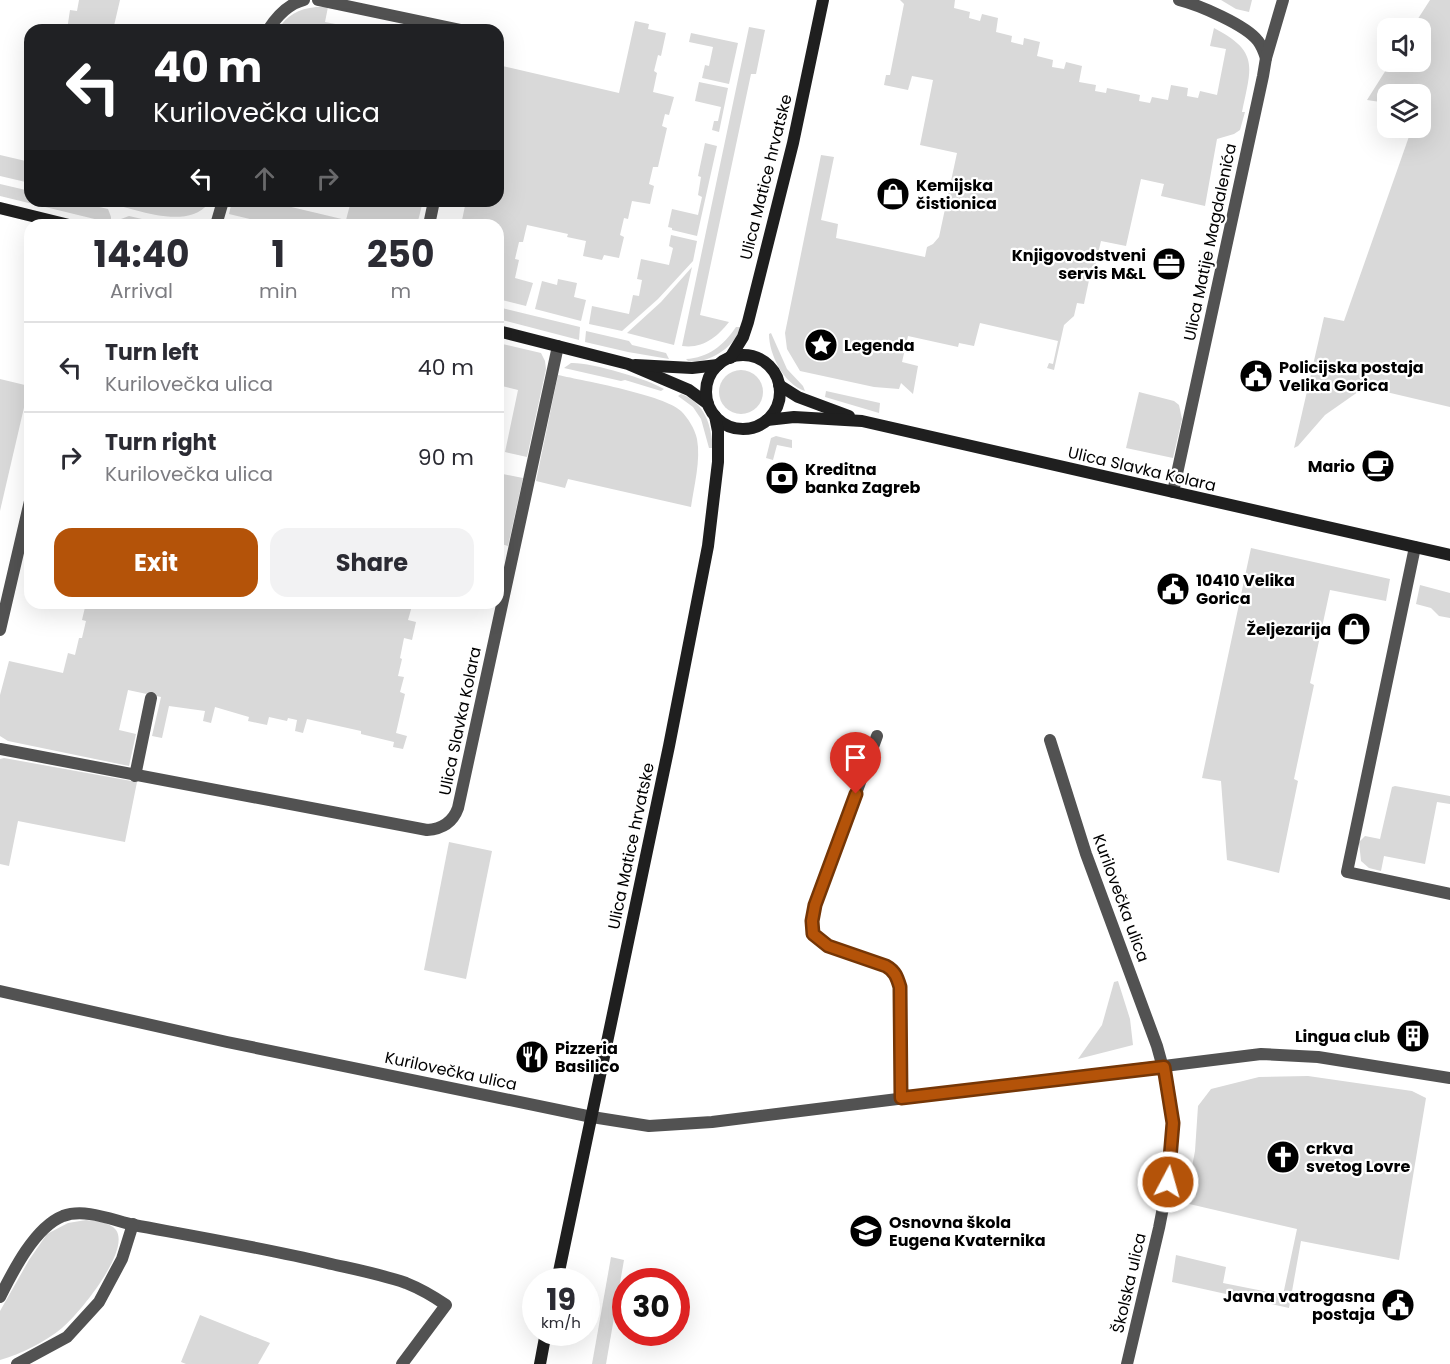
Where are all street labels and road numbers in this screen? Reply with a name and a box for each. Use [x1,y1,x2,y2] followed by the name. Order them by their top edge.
[734,92,798,262] street label: Ulica Matice hrvatske
[1178,141,1242,343] street label: Ulica Matije Magdalenića
[1066,441,1218,497] street label: Ulica Slavka Kolara
[433,645,487,797] street label: Ulica Slavka Kolara
[602,760,660,932] street label: Ulica Matice hrvatske
[1087,831,1155,965] street label: Kurilovečka ulica
[383,1046,519,1096] street label: Kurilovečka ulica
[1106,1231,1152,1335] street label: Školska ulica

